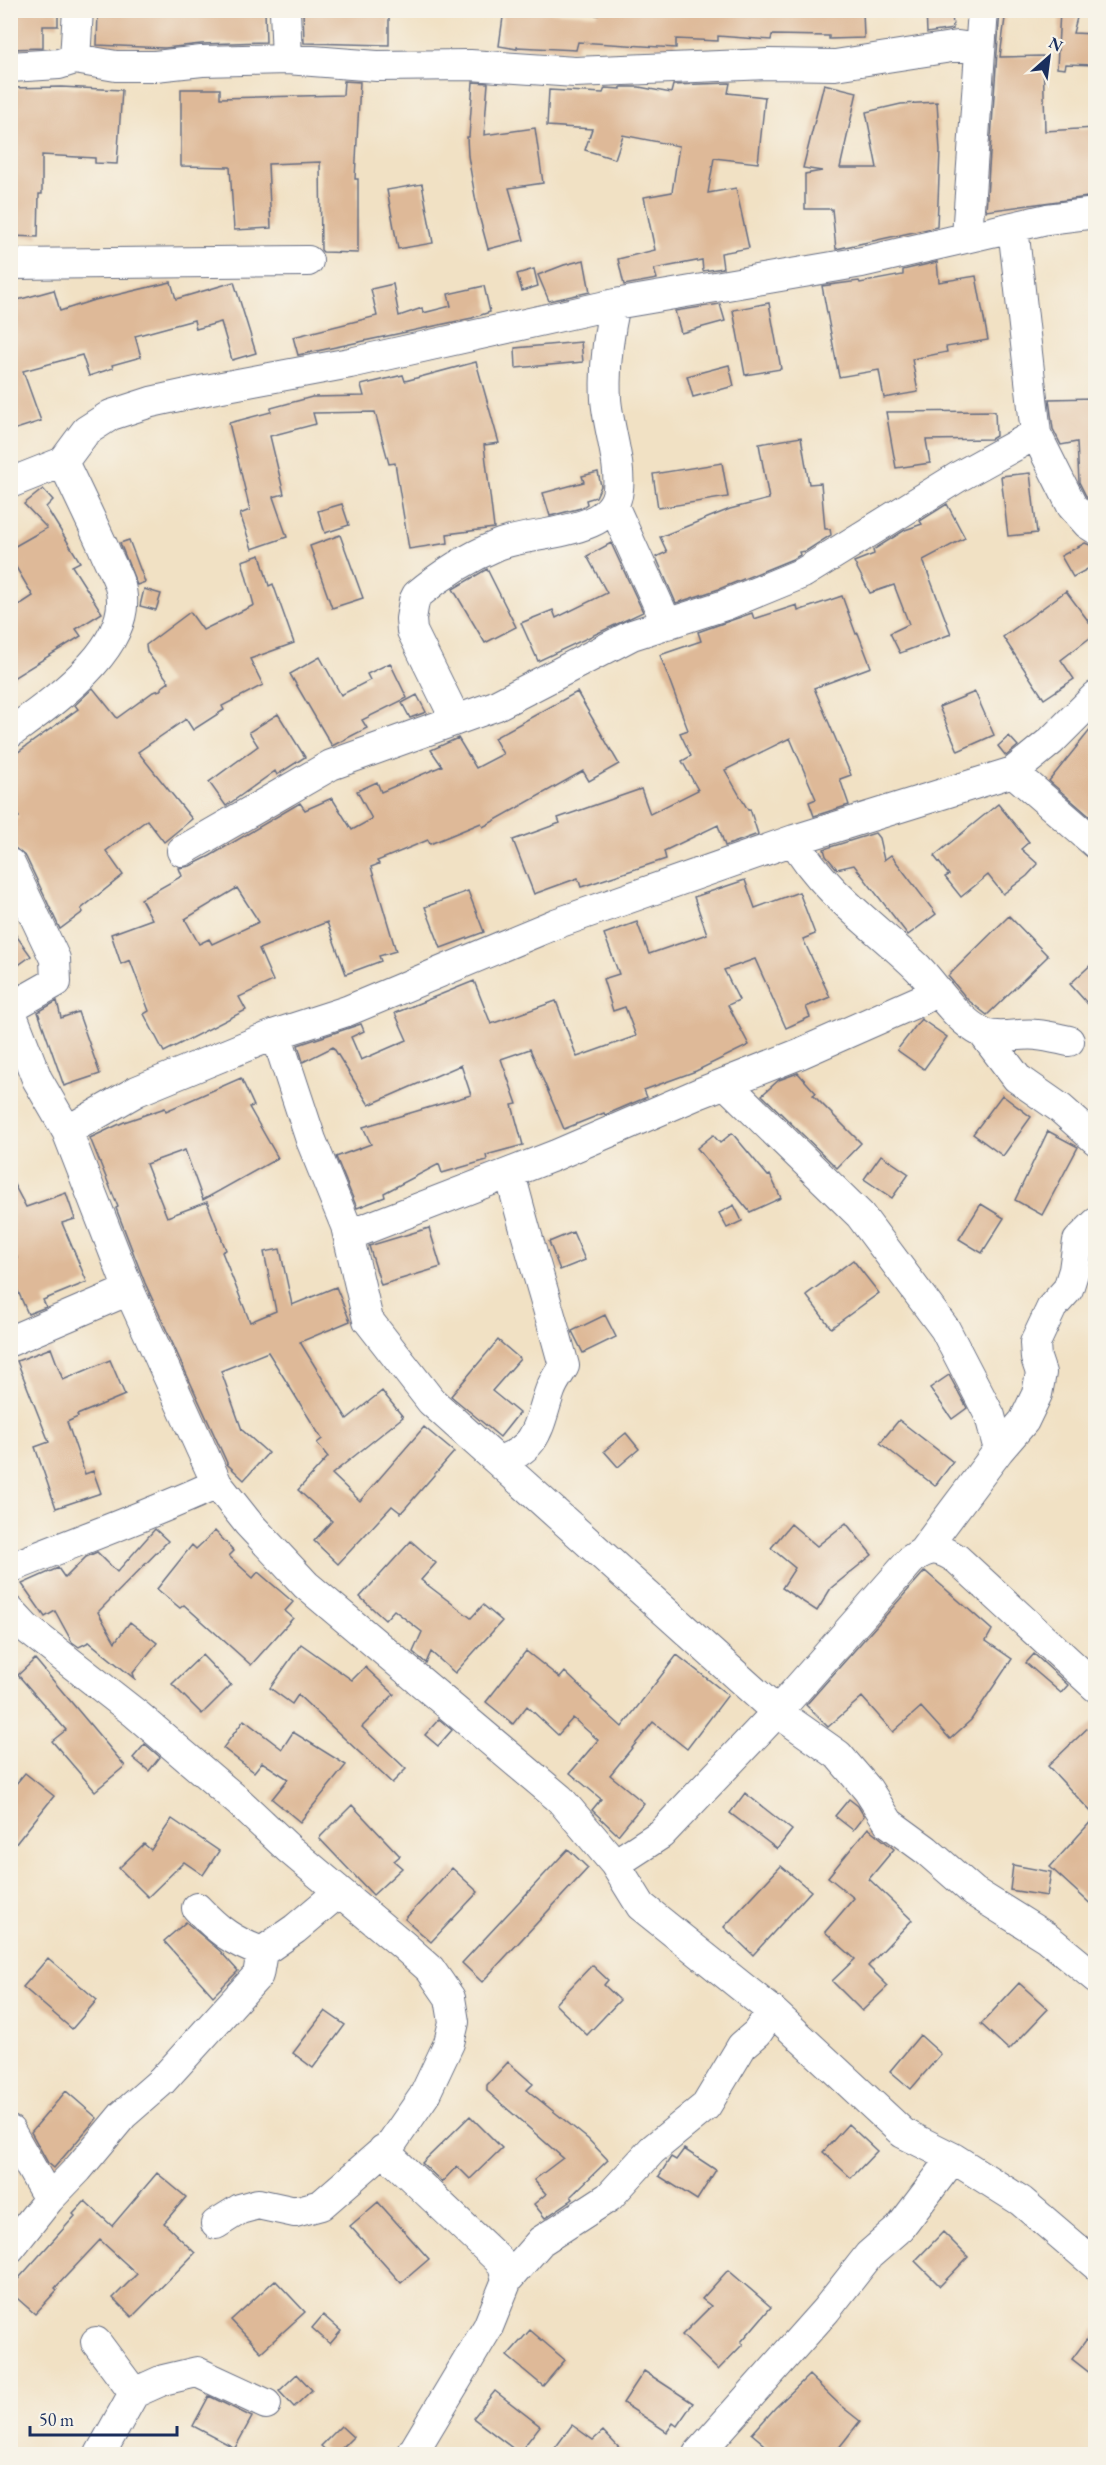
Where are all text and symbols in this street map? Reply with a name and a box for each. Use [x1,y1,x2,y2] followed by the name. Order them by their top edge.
[1019,27,1079,87] north arrow
[1045,32,1066,57] text: N
[30,2399,177,2437] scale bar
[39,2408,74,2431] text: 50 m

